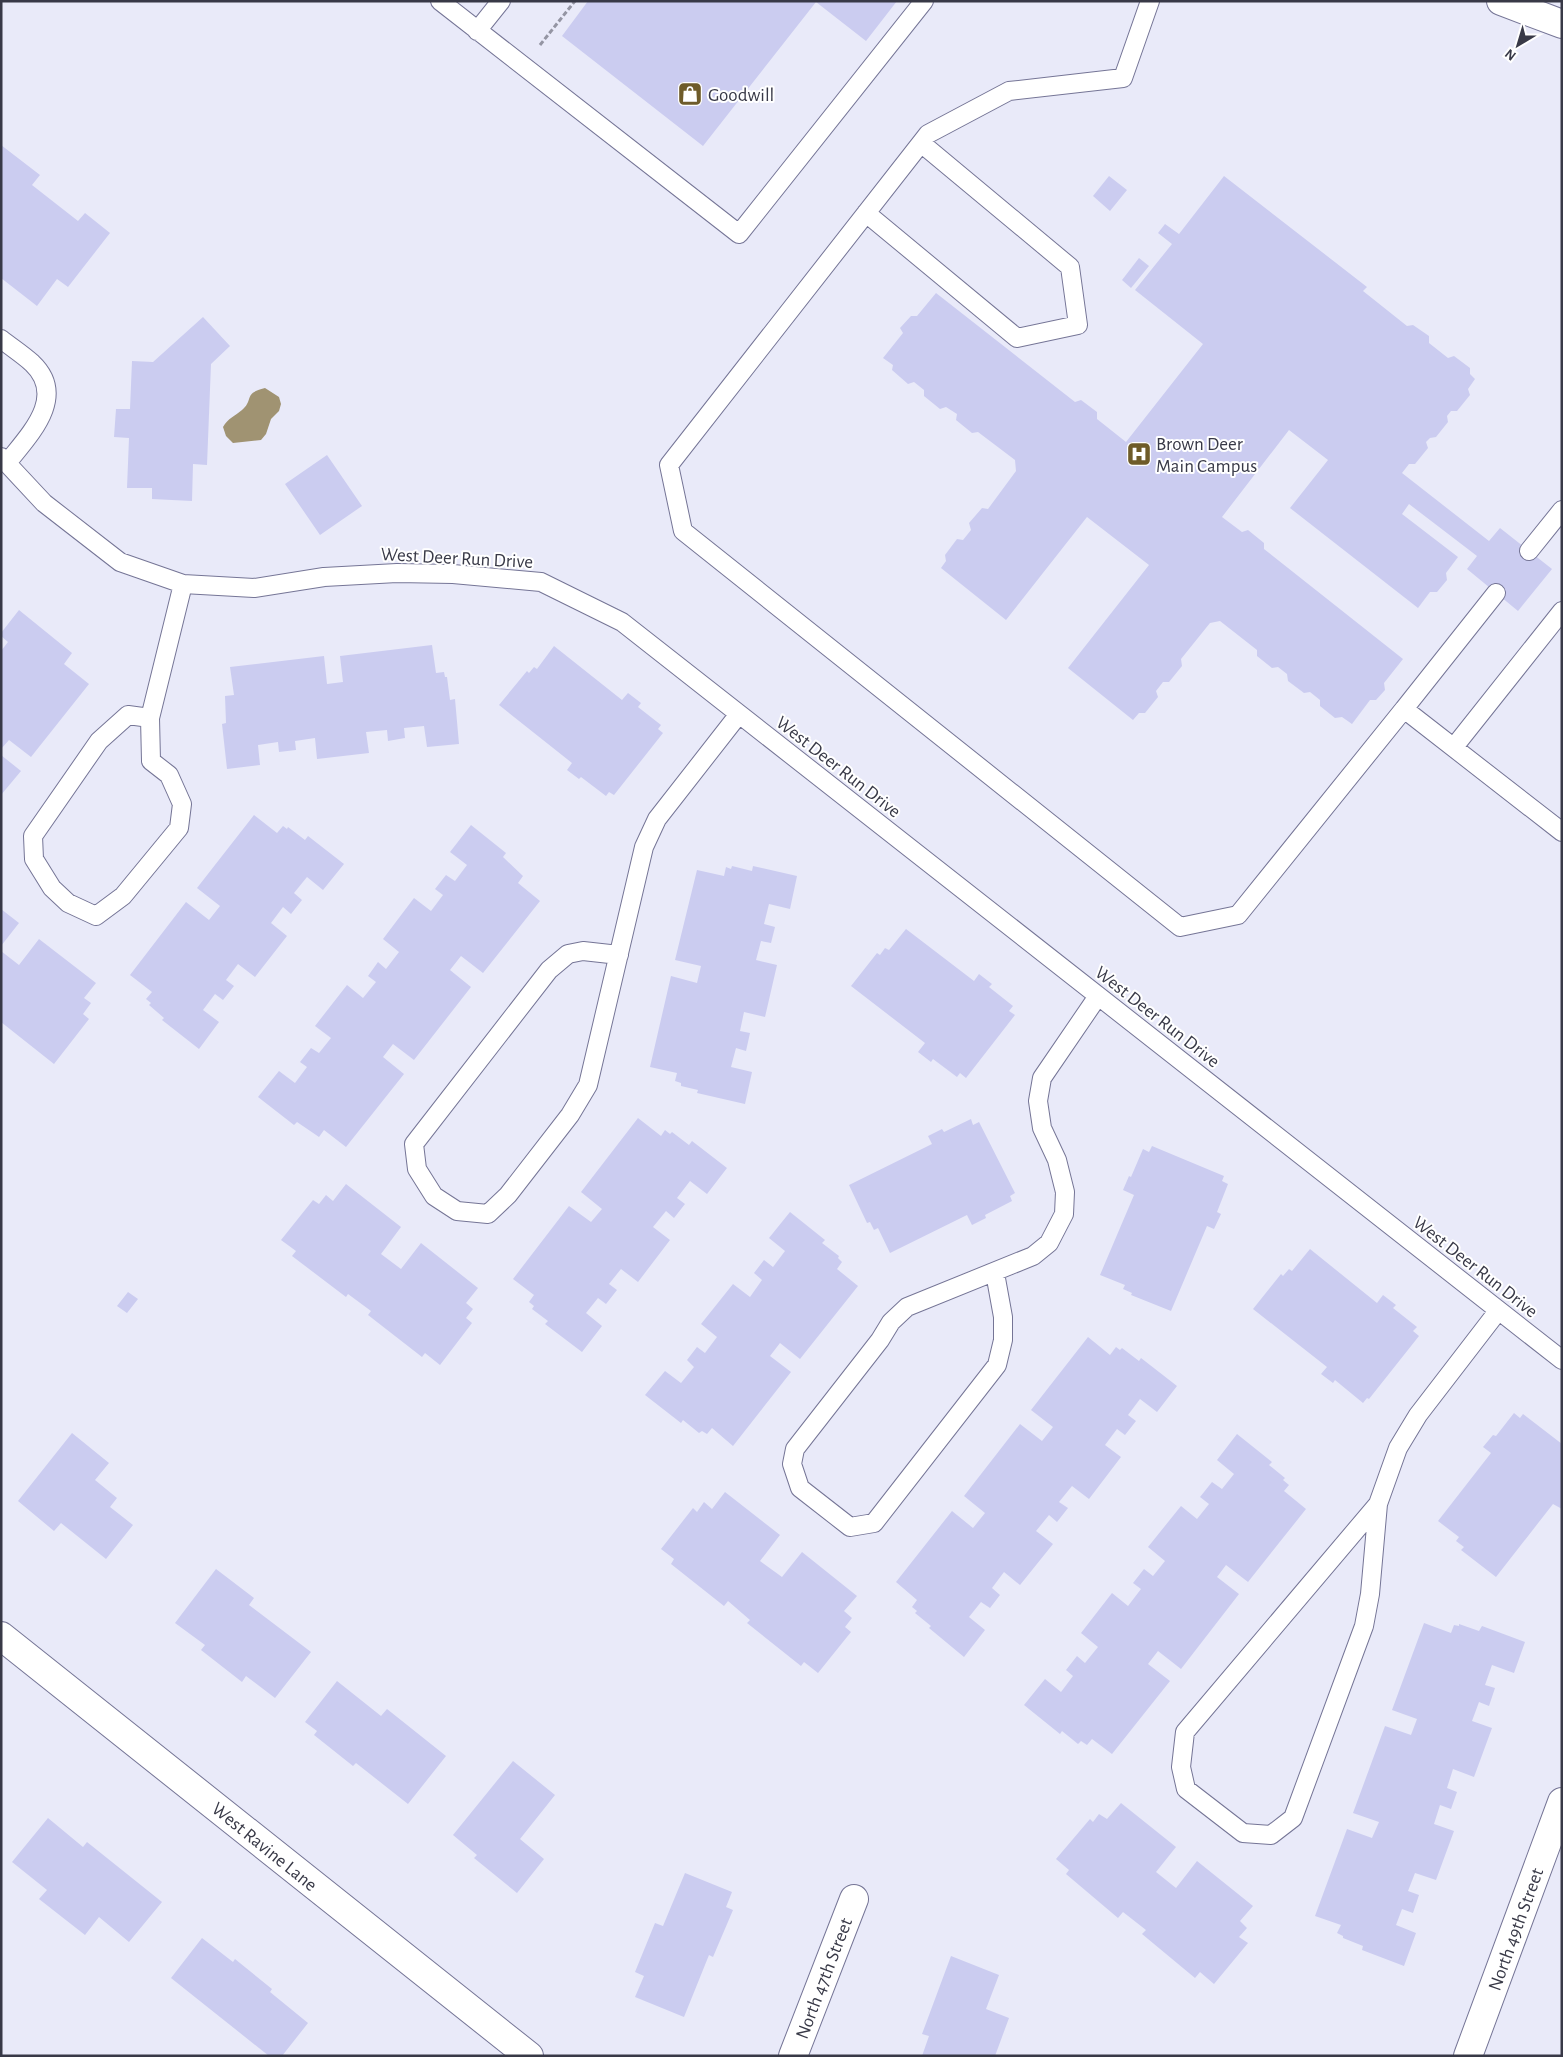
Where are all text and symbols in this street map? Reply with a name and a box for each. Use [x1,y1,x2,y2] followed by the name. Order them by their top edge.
[1493,20,1543,70] north arrow
[1502,46,1519,63] text: N
[677,81,703,107] shop icon: Goodwill
[708,86,774,105] place label: Goodwill
[1156,435,1257,476] place label: Brown Deer Main Campus
[1126,441,1152,467] hospital icon: Brown Deer Main Campus
[380,545,533,572] street label: West Deer Run Drive
[772,713,904,822] street label: West Deer Run Drive
[1091,963,1223,1072] street label: West Deer Run Drive
[1409,1213,1541,1322] street label: West Deer Run Drive
[208,1799,320,1895] street label: West Ravine Lane
[1485,1866,1547,1993] street label: North 49th Street
[793,1915,856,2042] street label: North 47th Street

